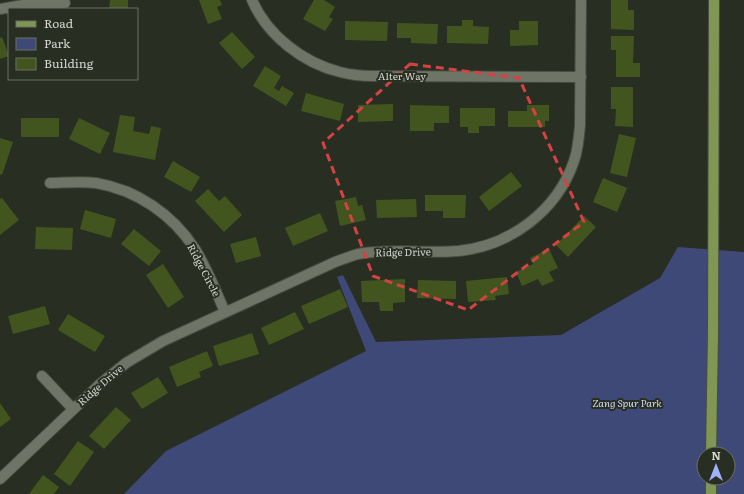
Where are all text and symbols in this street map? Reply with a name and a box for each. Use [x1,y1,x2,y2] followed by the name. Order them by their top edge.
[8,8,138,80] legend
[44,14,74,32] text: Road
[44,34,71,52] text: Park
[44,54,94,72] text: Building
[378,68,426,83] street label: Alter Way
[184,241,225,299] street label: Ridge Circle
[375,244,431,259] street label: Ridge Drive
[74,361,126,409] street label: Ridge Drive
[592,395,662,410] park label: Zang Spur Park
[696,446,736,486] north arrow
[711,447,721,463] text: N

